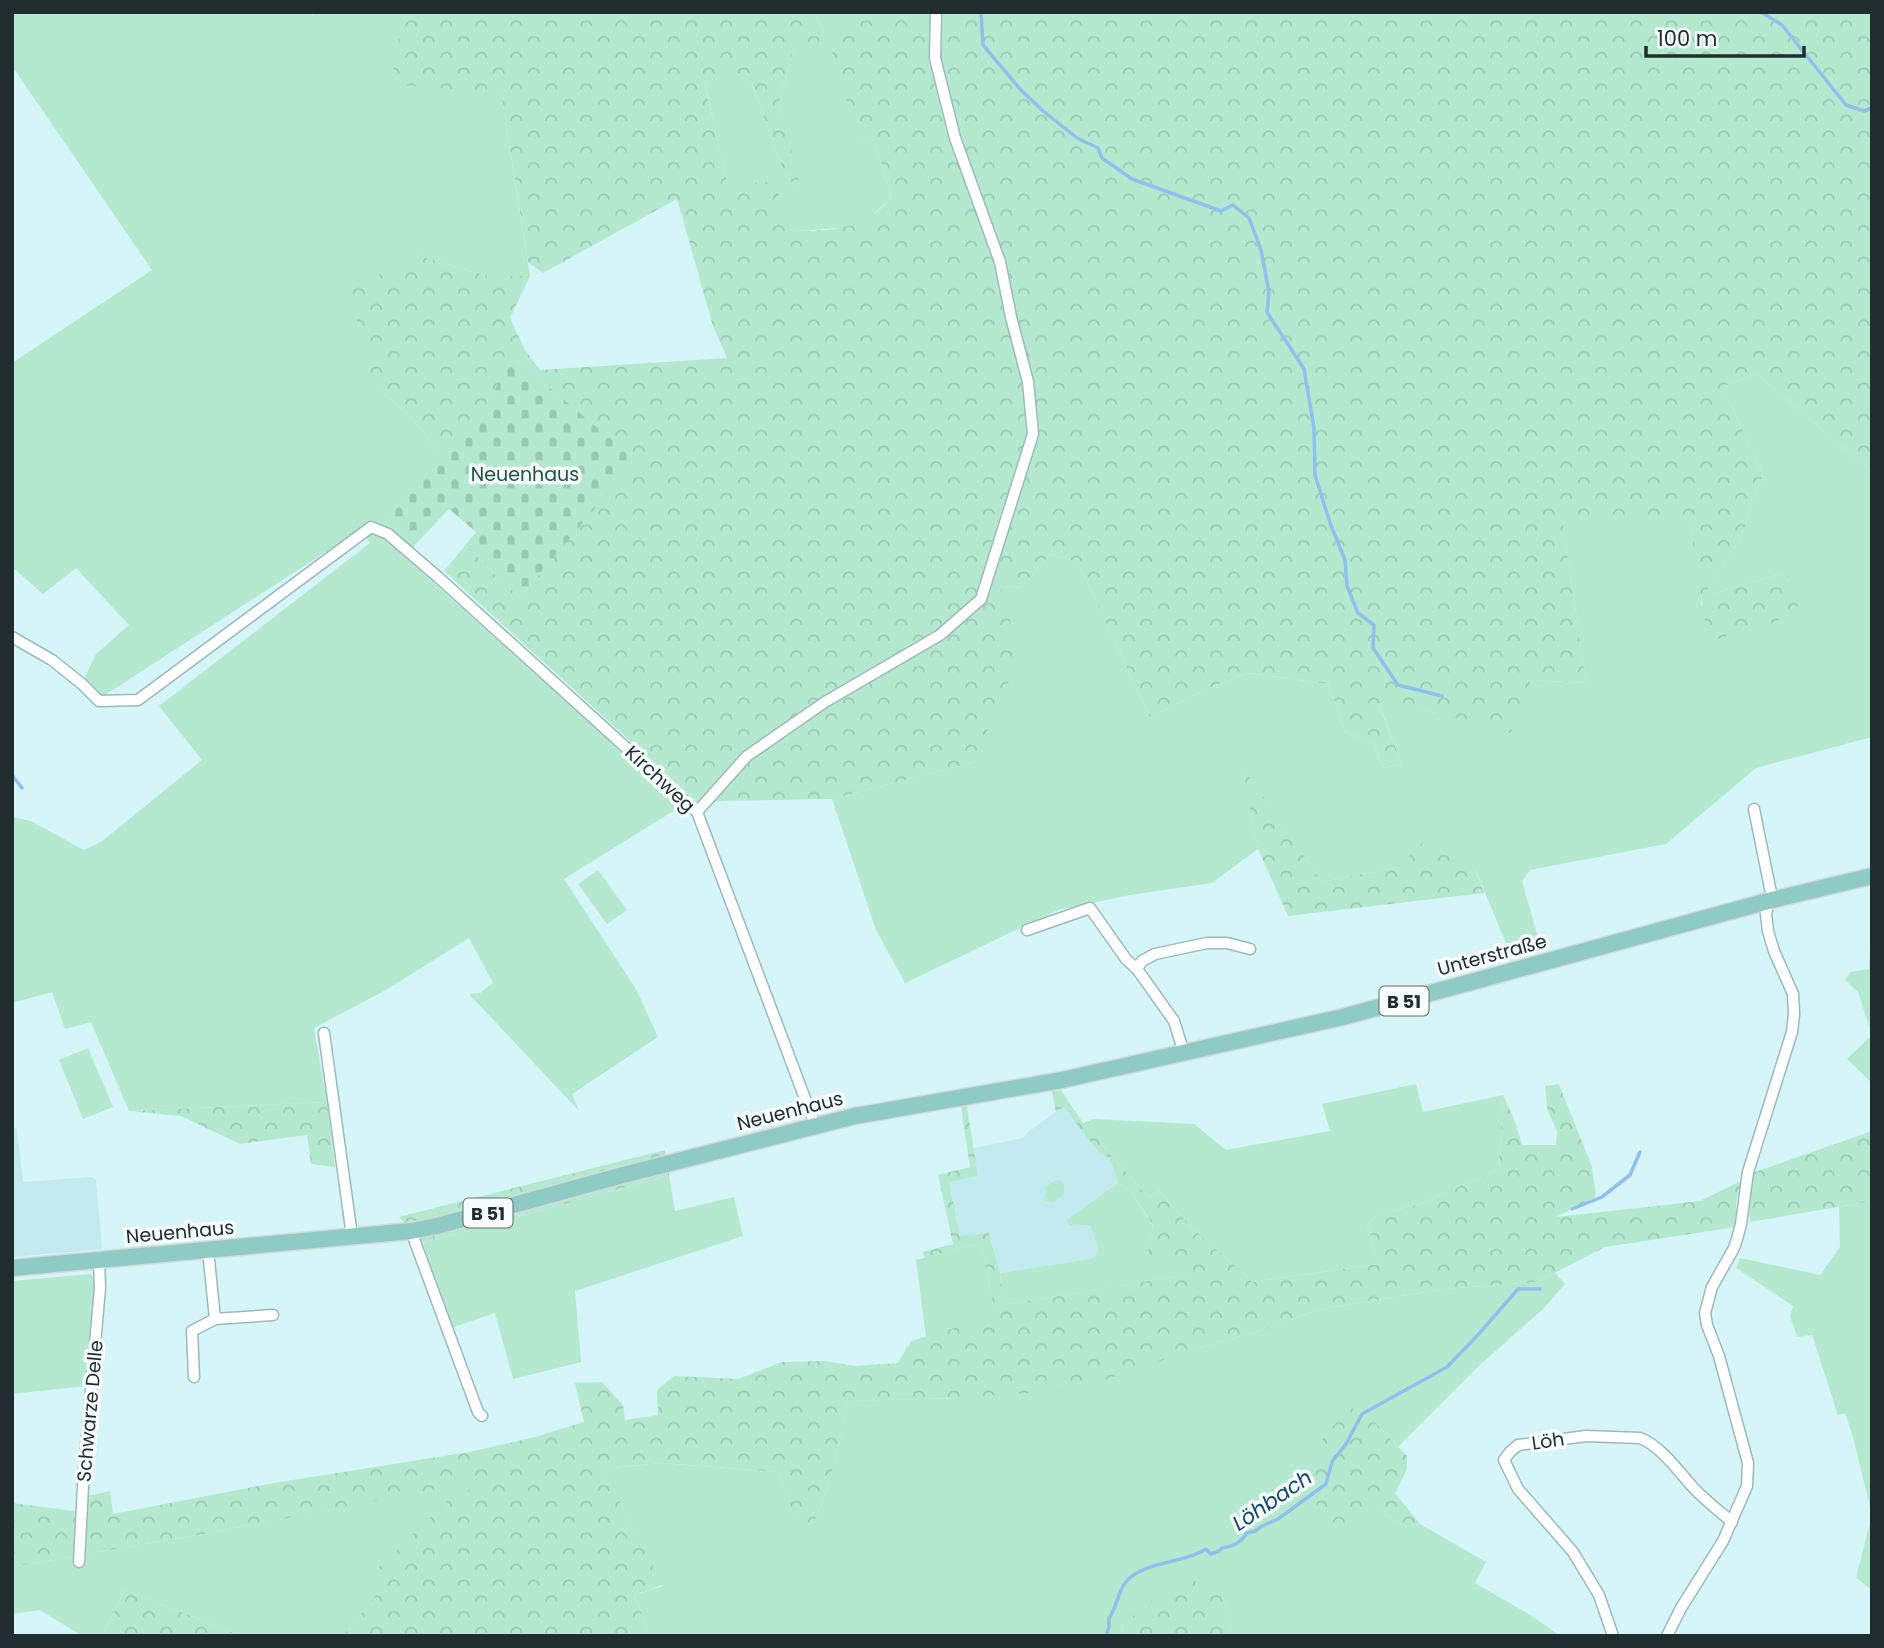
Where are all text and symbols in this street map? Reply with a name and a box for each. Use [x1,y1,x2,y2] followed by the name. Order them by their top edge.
[1646,14,1804,58] scale bar
[1657,24,1717,53] text: 100 m
[471,461,579,488] park label: Neuenhaus
[619,739,701,819] street label: Kirchweg
[1434,927,1550,983] street label: Unterstraße
[1380,986,1428,1016] road number: B 51
[734,1085,846,1137] street label: Neuenhaus
[463,1198,512,1228] road number: B 51
[125,1214,235,1250] street label: Neuenhaus
[70,1339,110,1483] street label: Schwarze Delle
[1530,1425,1566,1457] street label: Löh
[1226,1463,1318,1537] water label: Löhbach

